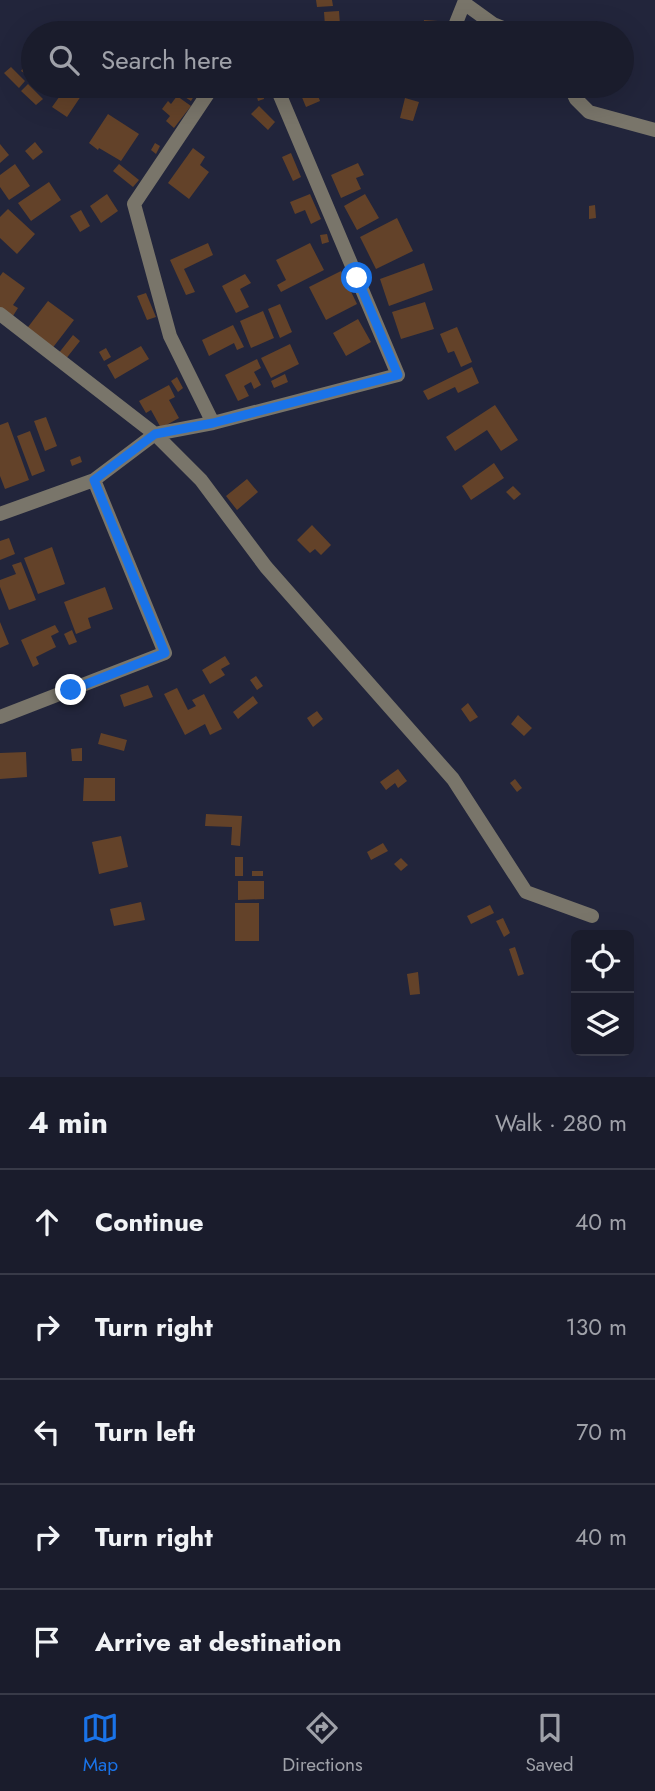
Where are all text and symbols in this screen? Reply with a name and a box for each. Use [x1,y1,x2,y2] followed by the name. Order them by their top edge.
[21,21,634,98] search box
[45,41,83,79] icon: search
[101,41,233,79] text: Search here
[341,262,372,293] route start
[55,674,86,705] route end
[571,930,634,1056] map controls
[571,930,634,993] button: locate
[571,993,634,1056] button: layers
[28,1101,108,1144] text: 4 min
[495,1106,627,1140] text: Walk · 280 m
[28,1203,66,1241] icon: ahead
[95,1203,204,1241] text: Continue
[575,1205,627,1239] text: 40 m
[28,1308,66,1346] icon: right
[95,1308,213,1346] text: Turn right
[565,1310,627,1344] text: 130 m
[28,1413,66,1451] icon: left
[95,1413,195,1451] text: Turn left
[576,1415,627,1449] text: 70 m
[28,1518,66,1556] icon: right
[95,1518,213,1556] text: Turn right
[575,1520,627,1554] text: 40 m
[28,1623,66,1661] icon: arrive
[95,1623,342,1661] text: Arrive at destination
[81,1709,119,1778] tab: Map
[282,1709,363,1778] tab: Directions
[525,1709,574,1778] tab: Saved

